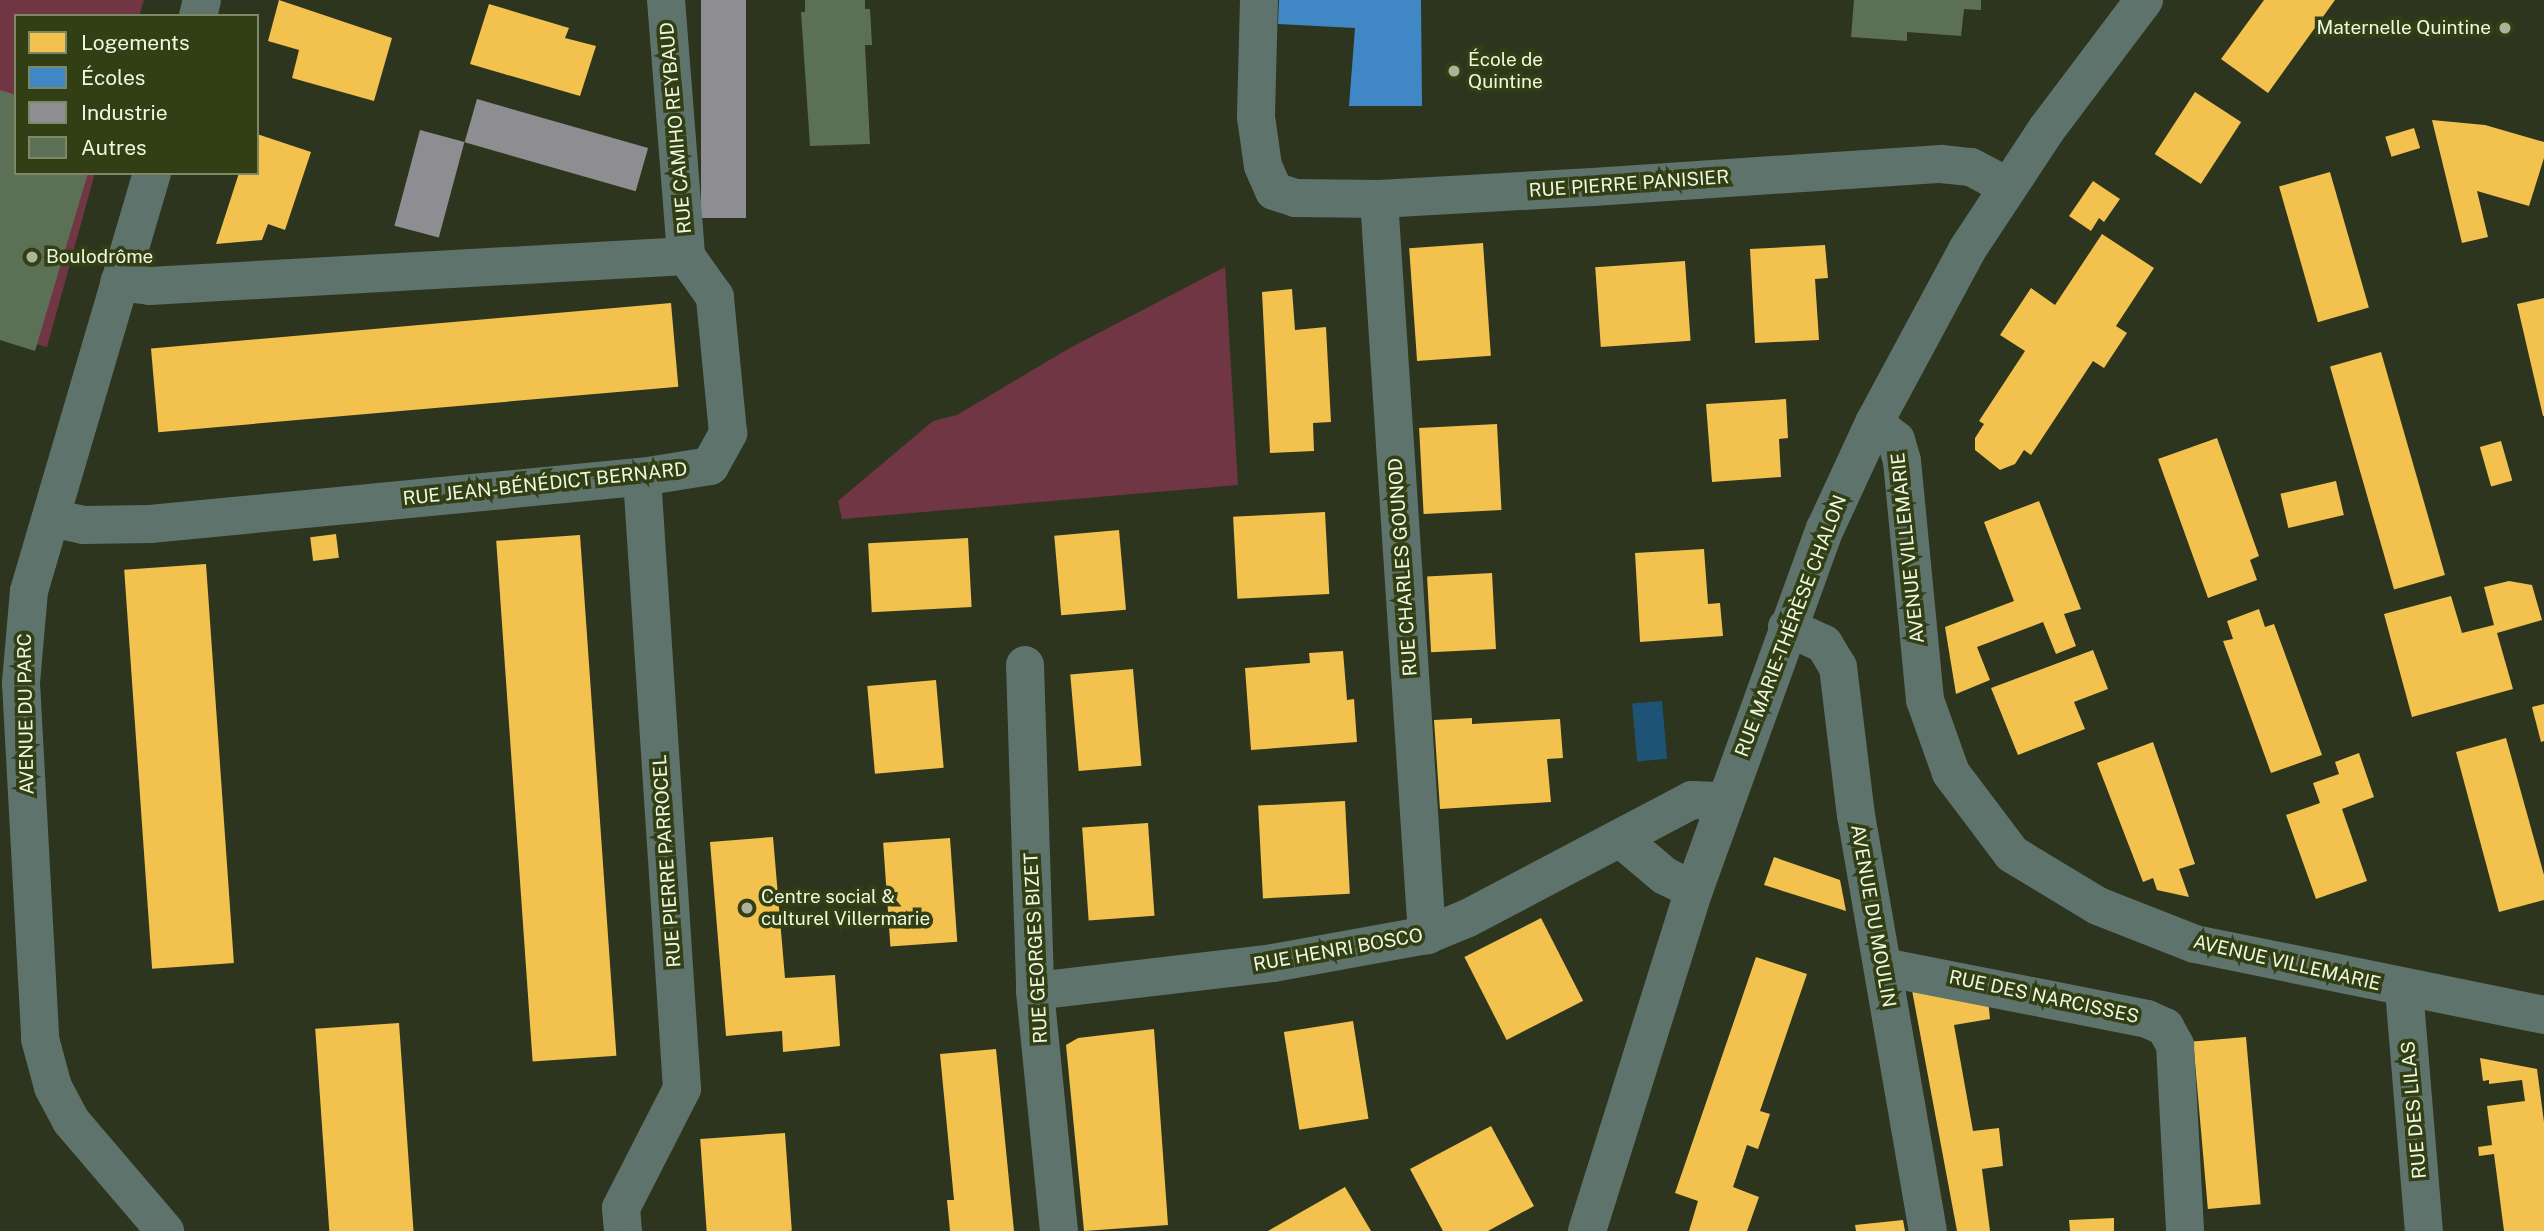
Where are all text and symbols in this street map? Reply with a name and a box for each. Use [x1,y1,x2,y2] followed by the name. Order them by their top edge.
[14,14,259,175] legend
[2316,17,2491,39] place label: Maternelle Quintine
[2497,20,2513,36] marker: Maternelle Quintine
[655,21,697,235] street label: RUE CAMIHO REYBAUD
[81,30,190,55] text: Logements
[1468,49,1543,93] place label: École de Quintine
[1446,63,1462,79] marker: École de Quintine
[81,65,145,90] text: Écoles
[81,100,168,125] text: Industrie
[81,135,147,160] text: Autres
[1528,166,1730,202] street label: RUE PIERRE PANISIER
[46,246,153,268] place label: Boulodrôme
[24,249,40,265] marker: Boulodrôme
[1887,451,1929,645] street label: AVENUE VILLEMARIE
[1384,457,1422,677] street label: RUE CHARLES GOUNOD
[402,458,688,510] street label: RUE JEAN-BÉNÉDICT BERNARD
[1730,492,1852,760] street label: RUE MARIE-THÉRÈSE CHALON
[13,633,39,795] street label: AVENUE DU PARC
[648,754,686,968] street label: RUE PIERRE PARROCEL
[1846,823,1900,1009] street label: AVENUE DU MOULIN
[1020,852,1052,1044] street label: RUE GEORGES BIZET
[761,886,931,930] place label: Centre social & culturel Villermarie
[739,900,755,916] marker: Centre social & culturel Villermarie
[1251,924,1425,976] street label: RUE HENRI BOSCO
[2191,930,2383,996] street label: AVENUE VILLEMARIE
[1947,966,2141,1028] street label: RUE DES NARCISSES
[2397,1040,2431,1180] street label: RUE DES LILAS

